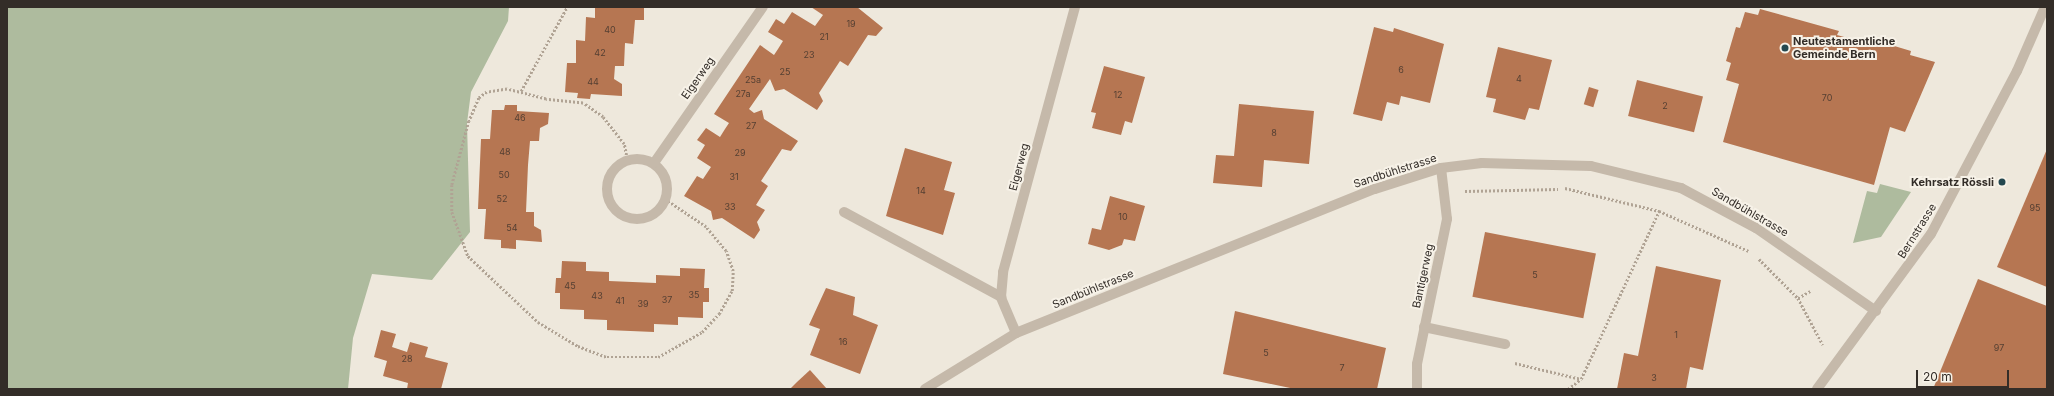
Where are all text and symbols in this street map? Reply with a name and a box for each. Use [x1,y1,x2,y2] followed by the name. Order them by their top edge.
[846,19,856,29] house number: 19
[604,25,616,35] house number: 40
[819,32,829,42] house number: 21
[1793,35,1895,61] place label: Neutestamentliche Gemeinde Bern
[1780,43,1790,53] marker: Neutestamentliche Gemeinde Bern
[594,48,606,58] house number: 42
[803,50,815,60] house number: 23
[679,54,717,102] street label: Eigerweg
[1398,65,1404,75] house number: 6
[780,67,790,77] house number: 25
[1516,74,1522,84] house number: 4
[745,75,761,85] house number: 25a
[587,77,599,87] house number: 44
[735,89,751,99] house number: 27a
[1113,90,1123,100] house number: 12
[1822,93,1832,103] house number: 70
[1662,101,1668,111] house number: 2
[514,113,526,123] house number: 46
[746,121,756,131] house number: 27
[1271,128,1277,138] house number: 8
[1006,142,1032,192] street label: Eigerweg
[499,147,511,157] house number: 48
[734,148,746,158] house number: 29
[1352,151,1438,191] street label: Sandbühlstrasse
[498,170,510,180] house number: 50
[729,172,739,182] house number: 31
[1911,175,1994,189] place label: Kehrsatz Rössli
[1997,177,2007,187] marker: Kehrsatz Rössli
[1709,185,1791,239] street label: Sandbühlstrasse
[916,186,926,196] house number: 14
[497,194,507,204] house number: 52
[1895,201,1939,261] street label: Bernstrasse
[724,202,736,212] house number: 33
[2029,203,2041,213] house number: 95
[1118,212,1128,222] house number: 10
[506,223,518,233] house number: 54
[1410,243,1436,309] street label: Bantigerweg
[1050,267,1136,311] street label: Sandbühlstrasse
[1532,270,1538,280] house number: 5
[564,281,576,291] house number: 45
[688,290,700,300] house number: 35
[591,291,603,301] house number: 43
[662,295,672,305] house number: 37
[615,296,625,306] house number: 41
[637,299,649,309] house number: 39
[1674,330,1678,340] house number: 1
[838,337,848,347] house number: 16
[1994,343,2004,353] house number: 97
[1263,348,1269,358] house number: 5
[401,354,413,364] house number: 28
[1918,362,2011,388] scale bar
[1339,363,1345,373] house number: 7
[1923,369,1952,384] text: 20 m
[1651,373,1657,383] house number: 3

